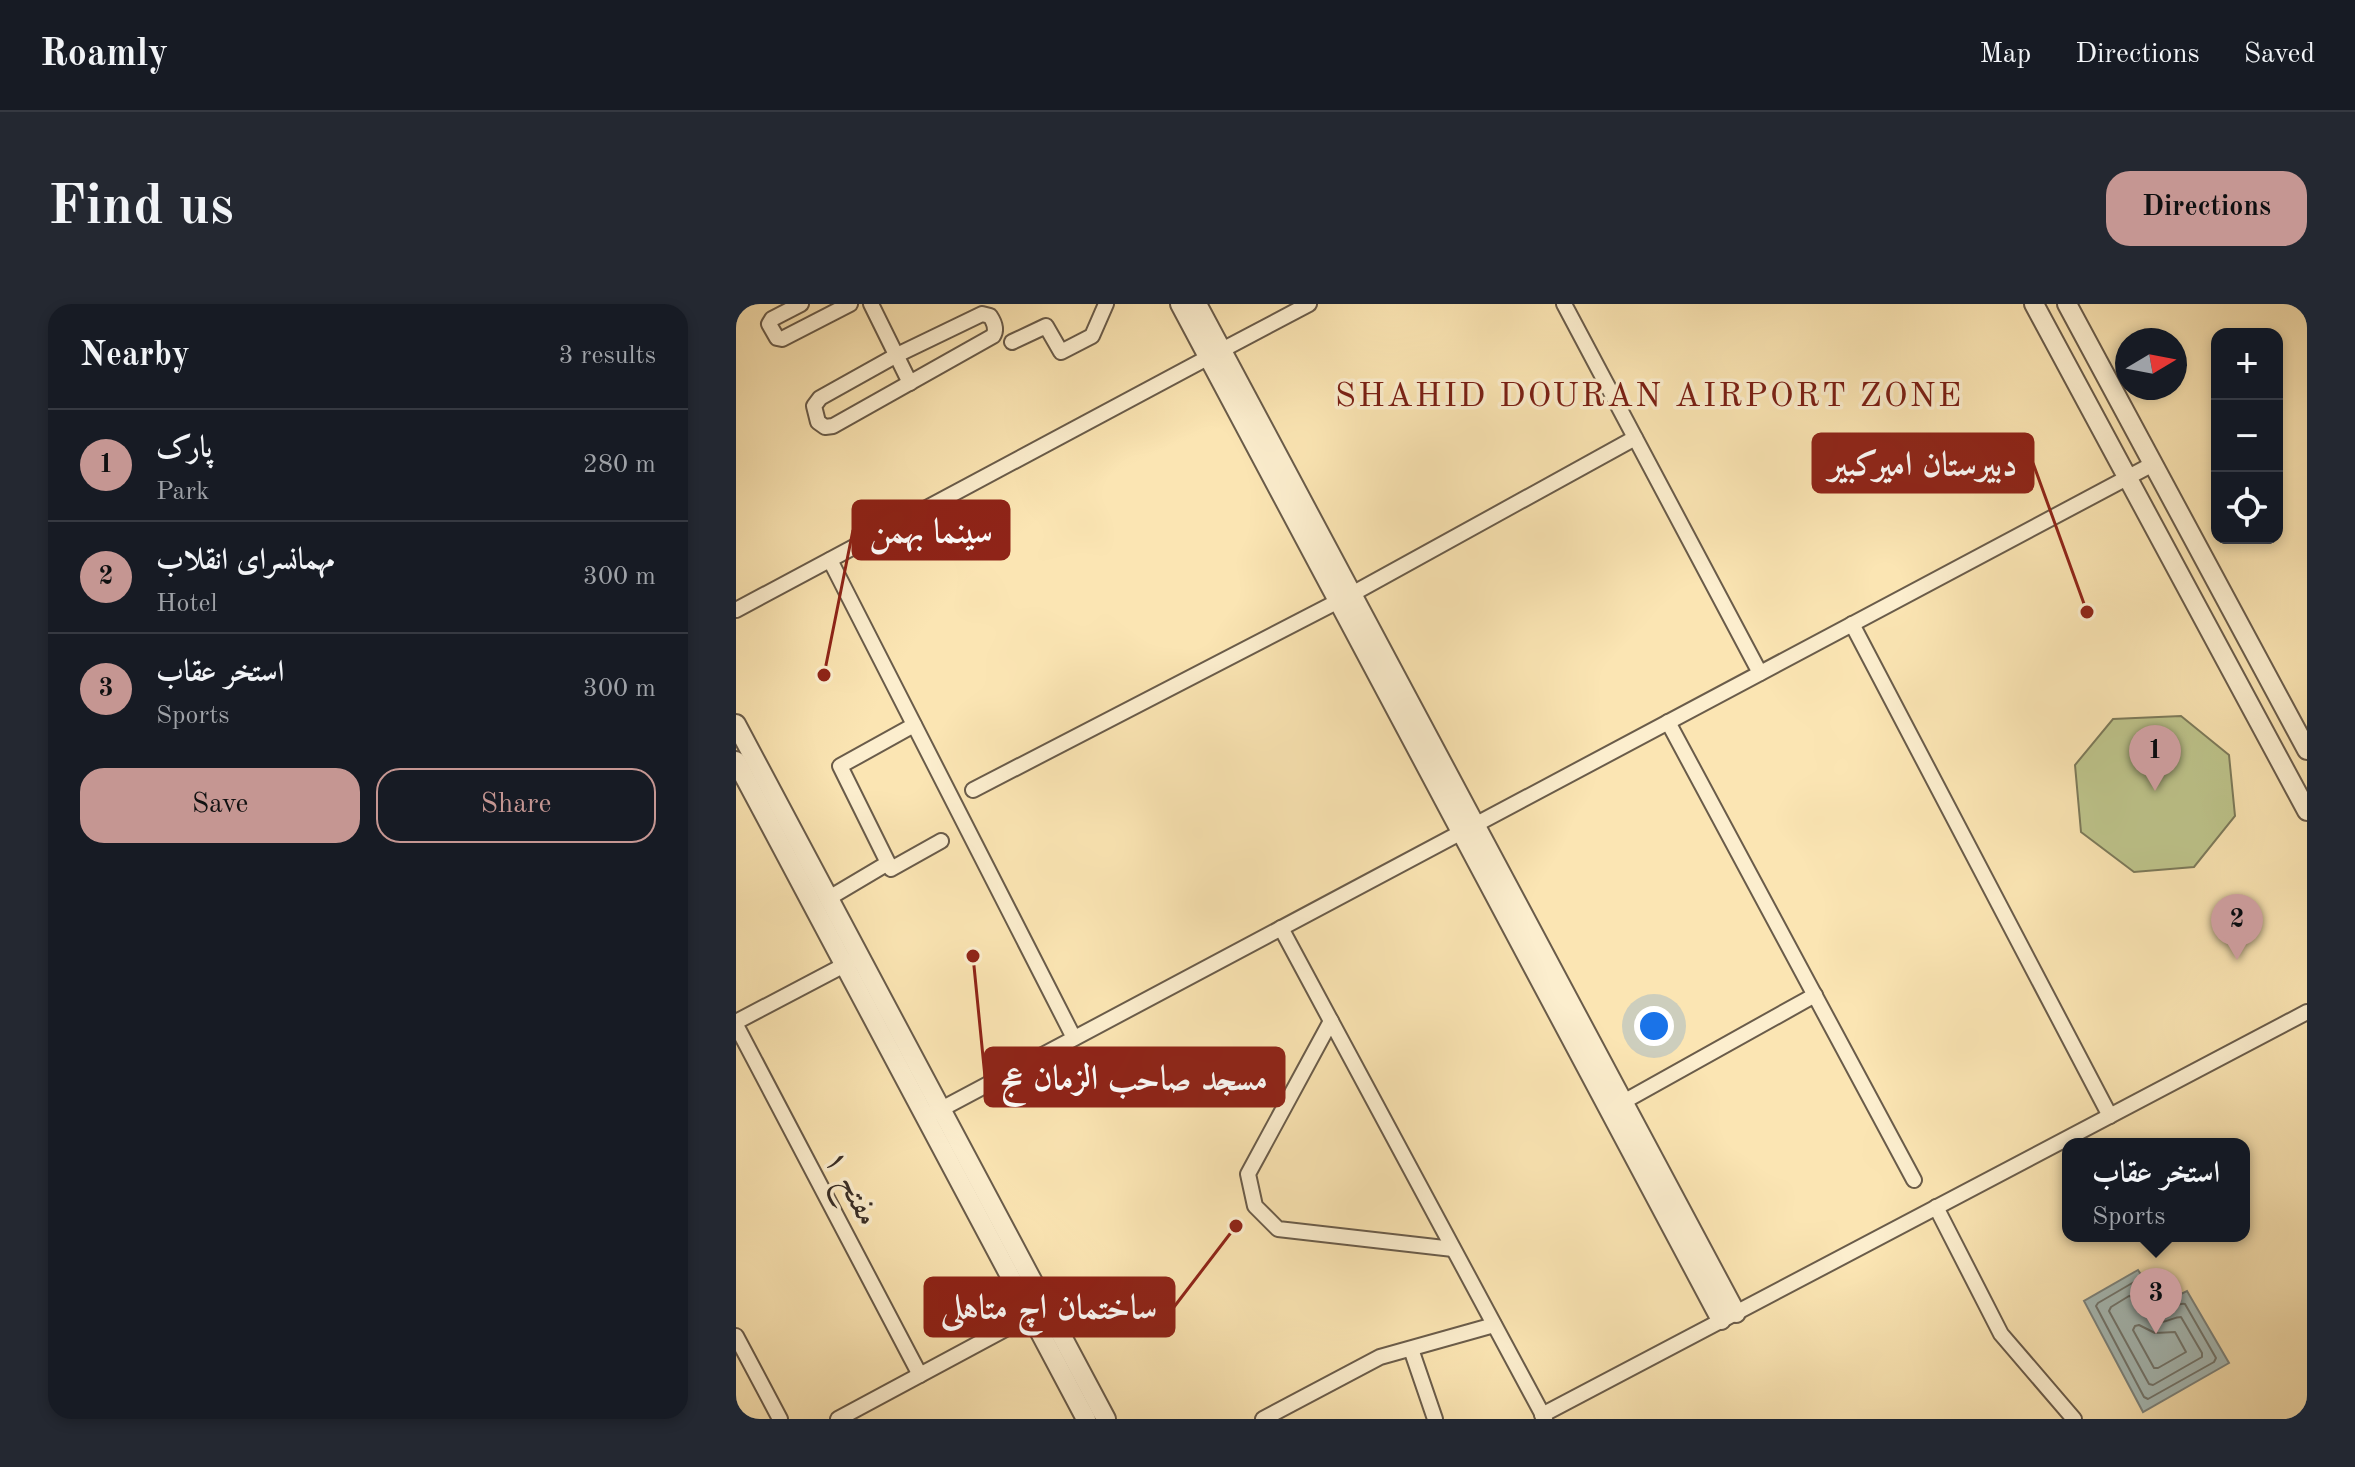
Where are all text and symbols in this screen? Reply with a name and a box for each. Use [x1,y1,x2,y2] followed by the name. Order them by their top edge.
[40,36,168,74] text: Roamly
[1979,41,2031,69] text: Map
[2075,41,2200,69] text: Directions
[2244,41,2315,69] text: Saved
[2106,171,2307,246] button: Directions
[48,180,234,236] text: Find us
[2115,328,2187,400] north arrow
[2211,328,2283,544] map controls
[2211,328,2283,400] button: +
[80,339,190,373] text: Nearby
[558,343,656,369] text: 3 results
[1335,380,1963,414] district label: SHAHID DOURAN AIRPORT ZONE
[2211,400,2283,472] button: −
[156,434,212,464] text: پارک
[1813,434,2033,492] callout: دبیرستان امیرکبیر
[1825,448,2017,484] text: دبیرستان امیرکبیر
[98,452,114,478] text: 1
[583,452,656,478] text: 280 m
[2211,472,2283,544] button: locate
[156,479,210,505] text: Park
[853,501,1009,559] callout: سینما بهمن
[869,516,993,555] text: سینما بهمن
[156,546,334,576] text: مهمانسرای انقلاب
[98,564,114,590] text: 2
[583,564,656,590] text: 300 m
[156,591,217,617] text: Hotel
[156,658,284,688] text: استخر عقاب
[98,676,114,702] text: 3
[583,676,656,702] text: 300 m
[156,703,230,729] text: Sports
[2129,725,2181,791] pin: 1
[80,768,360,843] button: Save
[376,768,656,843] button: Share
[2211,894,2263,960] pin: 2
[1634,1006,1674,1046] your location
[985,1048,1284,1106] callout: مسجد صاحب الزمان عج
[1000,1062,1268,1107] text: مسجد صاحب الزمان عج
[2062,1138,2250,1242] popup
[809,1145,883,1236] street label: مفتح ۱
[2092,1159,2220,1189] text: استخر عقاب
[2092,1204,2165,1230] text: Sports
[2130,1268,2182,1334] pin: 3
[925,1278,1174,1336] callout: ساختمان اچ متاهلی
[940,1292,1157,1337] text: ساختمان اچ متاهلی

